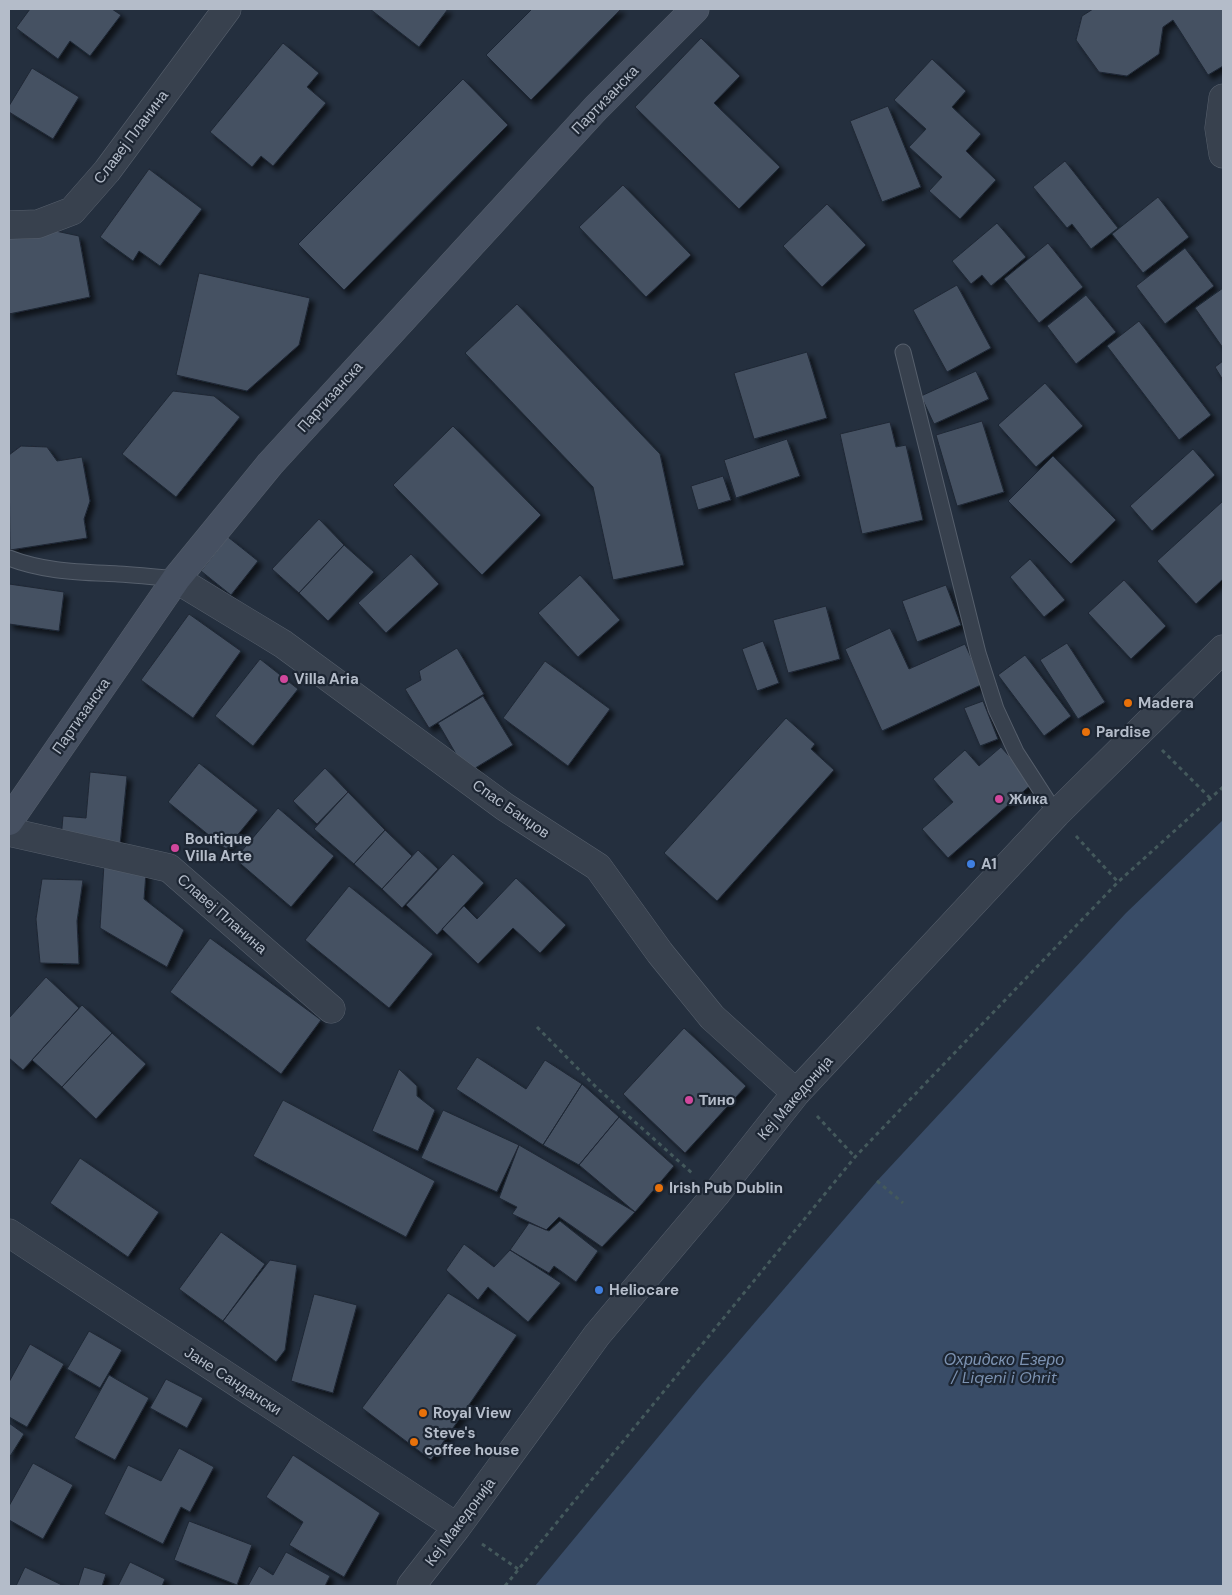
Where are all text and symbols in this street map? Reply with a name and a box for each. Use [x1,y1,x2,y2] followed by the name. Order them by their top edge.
[567,61,643,139] street label: Партизанска
[89,86,173,188] street label: Славеј Планина
[293,357,368,437] street label: Партизанска
[294,669,359,689] place label: Villa Aria
[47,673,115,758] street label: Партизанска
[278,673,290,685] marker: Villa Aria
[1138,693,1194,713] place label: Madera
[1122,697,1134,709] marker: Madera
[1096,722,1150,742] place label: Pardise
[1080,726,1092,738] marker: Pardise
[468,775,554,843] street label: Спас Банџов
[1008,789,1048,809] place label: Жика
[993,793,1005,805] marker: Жика
[185,829,252,866] place label: Boutique Villa Arte
[169,842,181,854] marker: Boutique Villa Arte
[981,854,997,874] place label: A1
[965,858,977,870] marker: A1
[173,870,272,959] street label: Славеј Планина
[753,1051,838,1144] street label: Кеј Македонија
[699,1090,735,1110] place label: Тино
[683,1094,695,1106] marker: Тино
[669,1178,783,1198] place label: Irish Pub Dublin
[653,1182,665,1194] marker: Irish Pub Dublin
[609,1280,679,1300] place label: Heliocare
[593,1284,605,1296] marker: Heliocare
[181,1342,285,1420] street label: Јане Сандански
[944,1349,1064,1388] water label: Охридско Езеро / Liqeni i Ohrit
[433,1403,512,1423] place label: Royal View
[417,1407,429,1419] marker: Royal View
[424,1423,519,1460] place label: Steve's coffee house
[408,1436,420,1448] marker: Steve's coffee house
[420,1473,500,1570] street label: Кеј Македонија

